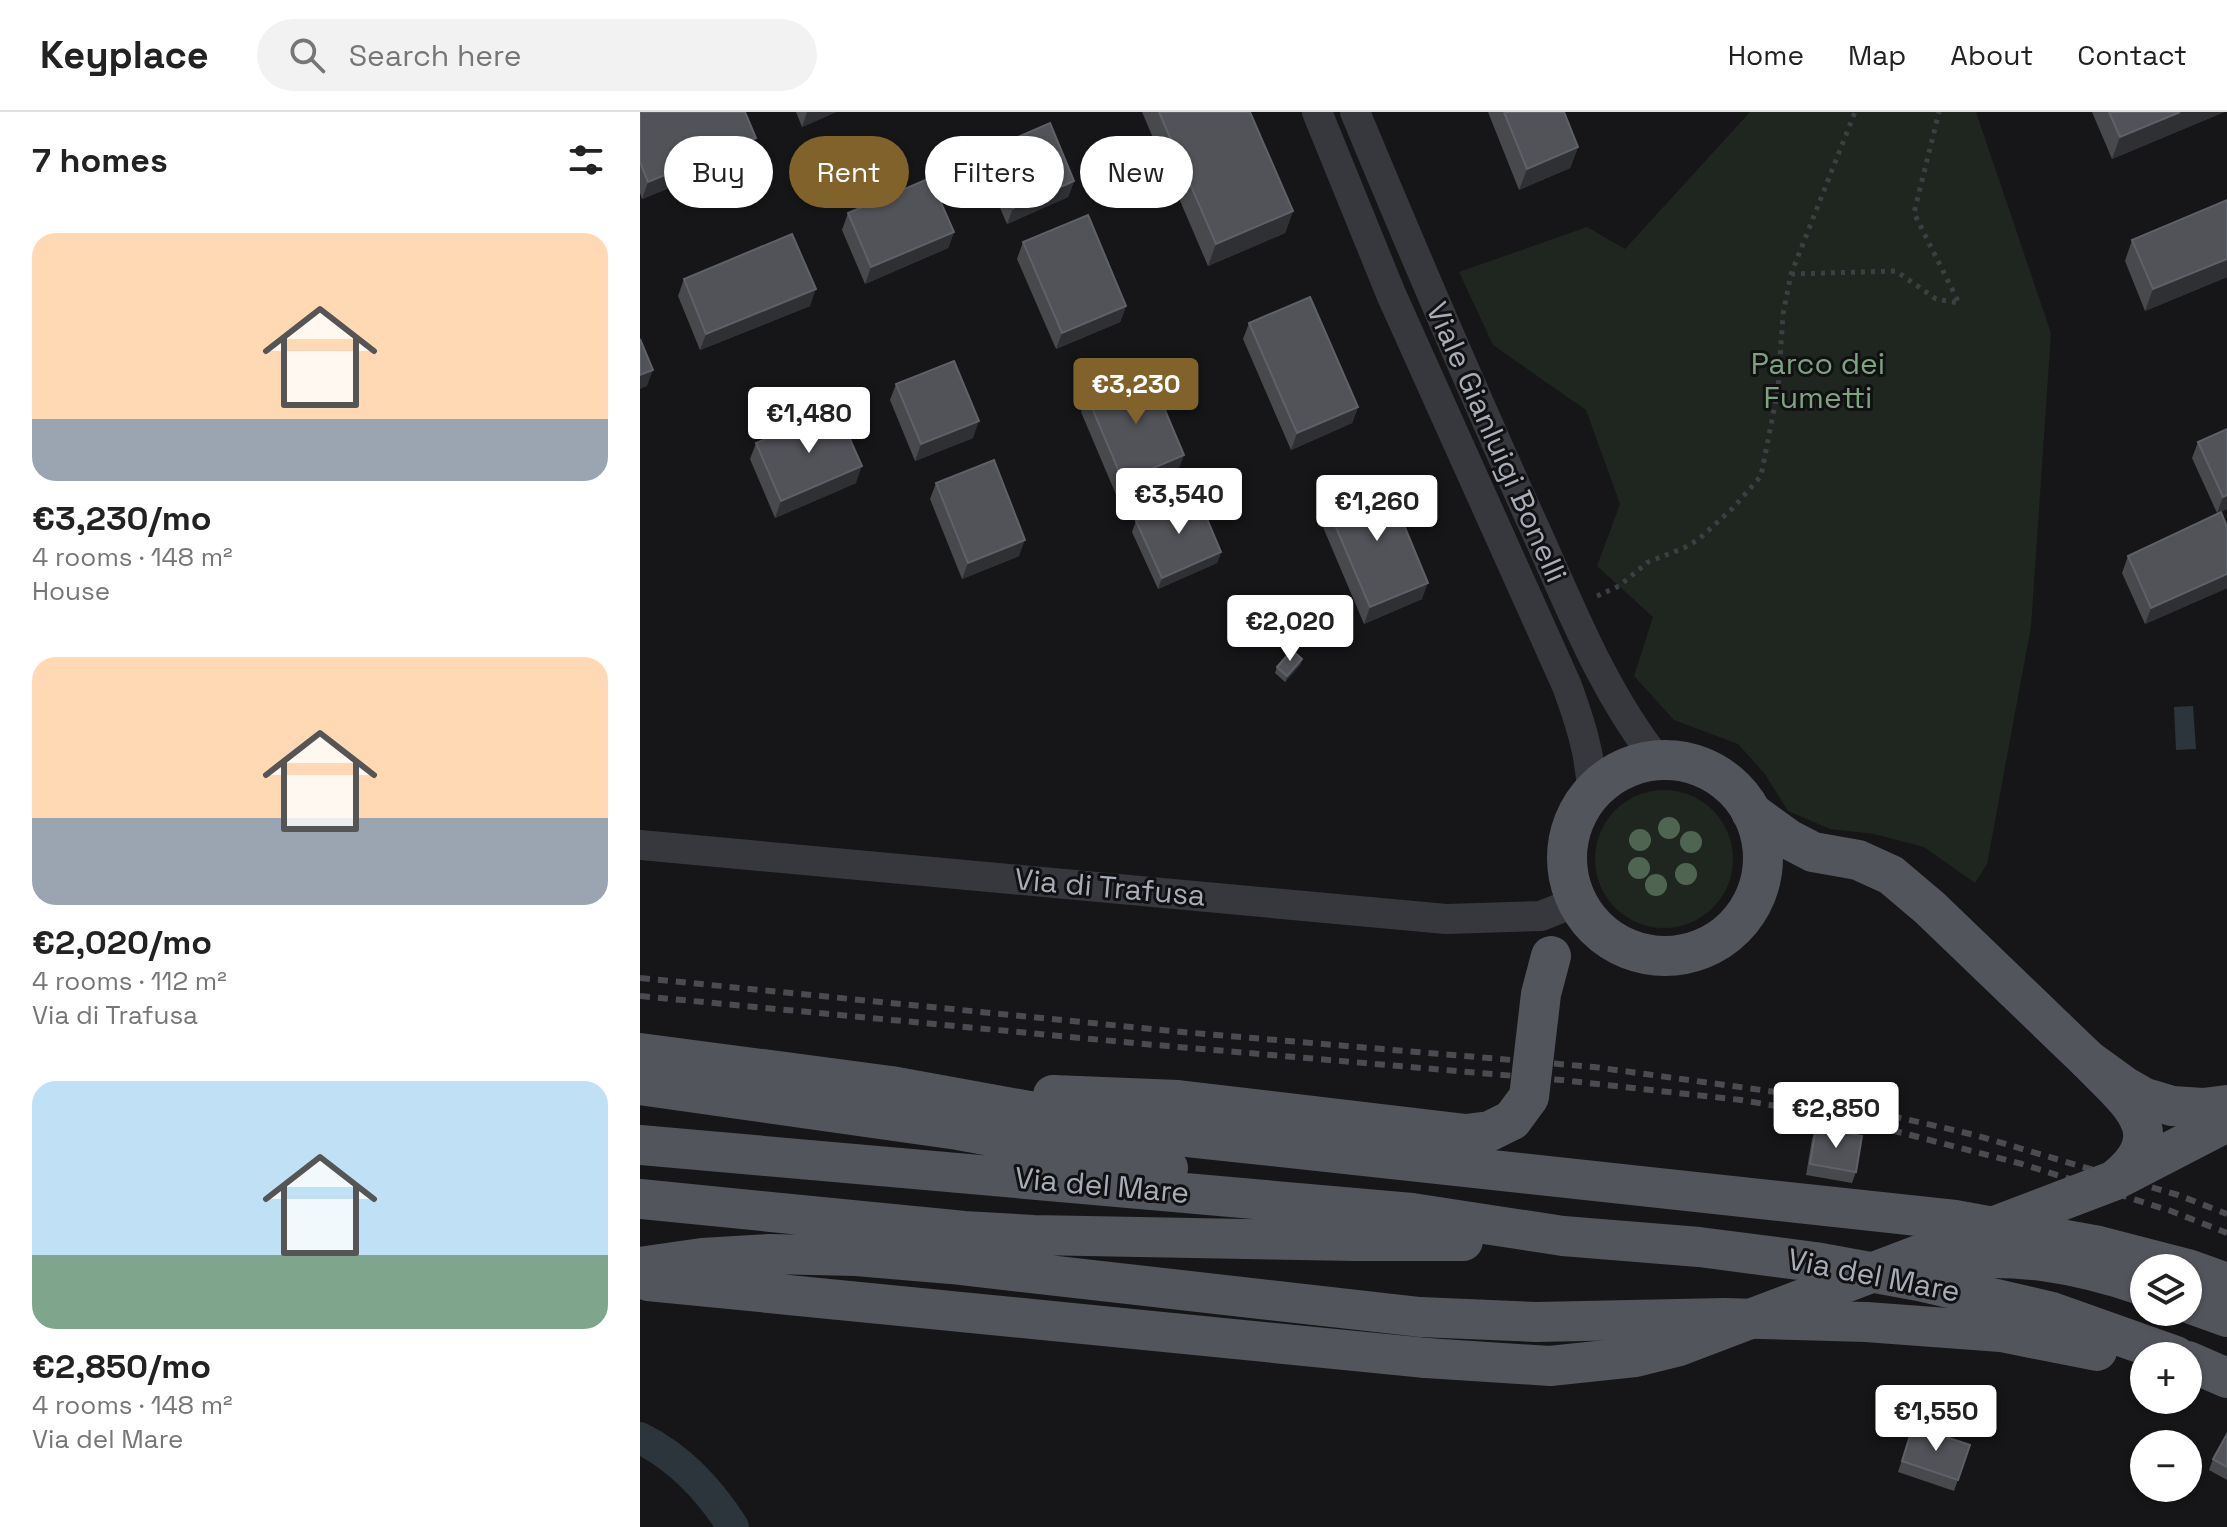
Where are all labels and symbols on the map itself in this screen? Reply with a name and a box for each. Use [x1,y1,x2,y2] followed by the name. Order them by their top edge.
[1418,296,1576,588] street label: Viale Gianluigi Bonelli
[1751,344,1885,417] park label: Parco dei Fumetti
[1071,358,1201,426] pin: €3,230
[744,387,874,455] pin: €1,480
[1114,468,1244,536] pin: €3,540
[1312,475,1442,543] pin: €1,260
[1225,595,1355,663] pin: €2,020
[1013,859,1207,915] street label: Via di Trafusa
[1771,1082,1901,1150] pin: €2,850
[1013,1158,1191,1212] street label: Via del Mare
[1785,1239,1963,1311] street label: Via del Mare
[1871,1385,2001,1453] pin: €1,550

